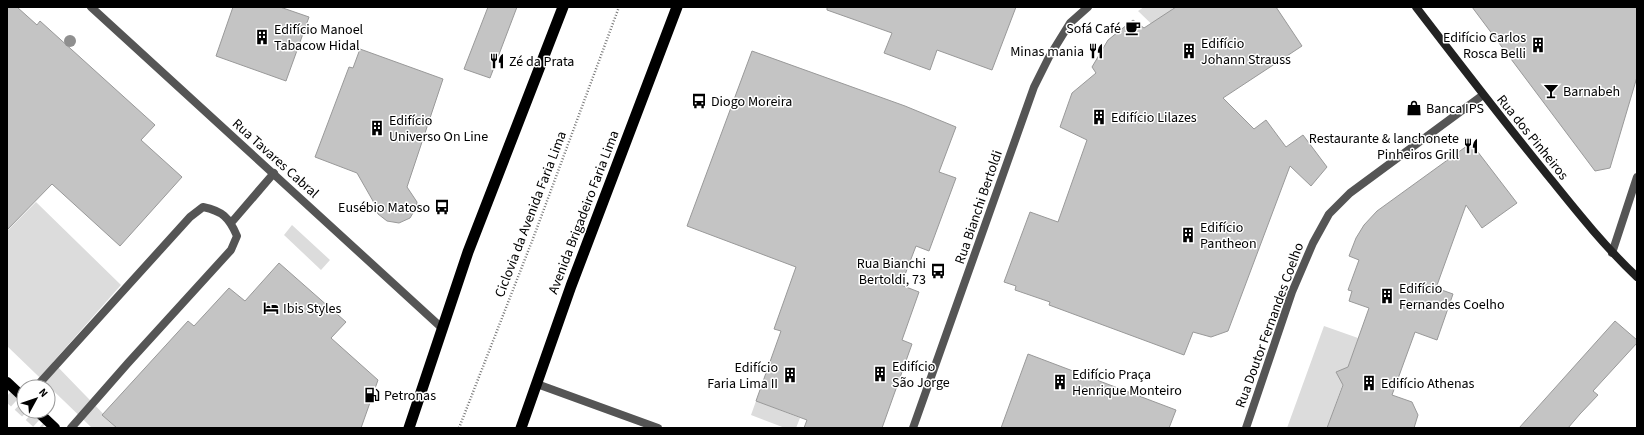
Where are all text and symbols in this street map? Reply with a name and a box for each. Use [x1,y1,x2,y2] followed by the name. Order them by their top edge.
[1066,19,1121,39] place label: Sofá Café
[1124,19,1142,37] cafe icon: Sofá Café
[274,20,364,56] place label: Edifício Manoel Tabacow Hidal
[253,28,271,46] building icon: Edifício Manoel Tabacow Hidal
[1443,28,1526,64] place label: Edifício Carlos Rosca Belli
[1201,34,1291,70] place label: Edifício Johann Strauss
[1529,36,1547,54] building icon: Edifício Carlos Rosca Belli
[1010,42,1084,62] place label: Minas mania
[1087,42,1105,60] restaurant icon: Minas mania
[1180,42,1198,60] building icon: Edifício Johann Strauss
[488,52,506,70] restaurant icon: Zé da Prata
[509,52,574,72] place label: Zé da Prata
[1542,82,1560,100] bar icon: Barnabeh
[1563,82,1620,102] place label: Barnabeh
[1492,91,1573,185] street label: Rua dos Pinheiros
[690,92,708,110] bus stop icon: Diogo Moreira
[711,92,792,112] place label: Diogo Moreira
[1405,99,1423,117] shop icon: Banca IPS
[1426,99,1484,119] place label: Banca IPS
[1090,108,1108,126] building icon: Edifício Lilazes
[1111,108,1197,128] place label: Edifício Lilazes
[389,111,488,147] place label: Edifício Universo On Line
[228,114,323,203] street label: Rua Tavares Cabral
[368,119,386,137] building icon: Edifício Universo On Line
[490,128,572,300] street label: Ciclovia da Avenida Faria Lima
[543,128,624,297] street label: Avenida Brigadeiro Faria Lima
[1309,129,1459,165] place label: Restaurante & lanchonete Pinheiros Grill
[1462,137,1480,155] restaurant icon: Restaurante & lanchonete Pinheiros Grill
[950,148,1008,267] street label: Rua Bianchi Bertoldi
[338,198,430,218] place label: Eusébio Matoso
[433,198,451,216] bus stop icon: Eusébio Matoso
[1200,218,1257,254] place label: Edifício Pantheon
[1179,226,1197,244] building icon: Edifício Pantheon
[1231,240,1309,411] street label: Rua Doutor Fernandes Coelho
[857,254,926,290] place label: Rua Bianchi Bertoldi, 73
[929,262,947,280] bus stop icon: Rua Bianchi Bertoldi, 73
[1399,279,1505,315] place label: Edifício Fernandes Coelho
[1378,287,1396,305] building icon: Edifício Fernandes Coelho
[262,299,280,317] hotel icon: Ibis Styles
[283,299,341,319] place label: Ibis Styles
[892,357,950,393] place label: Edifício São Jorge
[707,358,778,394] place label: Edifício Faria Lima II
[871,365,889,383] building icon: Edifício São Jorge
[1072,365,1182,401] place label: Edifício Praça Henrique Monteiro
[781,366,799,384] building icon: Edifício Faria Lima II
[1051,373,1069,391] building icon: Edifício Praça Henrique Monteiro
[1360,374,1378,392] building icon: Edifício Athenas
[1381,374,1475,394] place label: Edifício Athenas
[16,379,56,419] north arrow
[35,385,51,401] text: N
[363,386,381,404] fuel station icon: Petronas
[384,386,436,406] place label: Petronas

